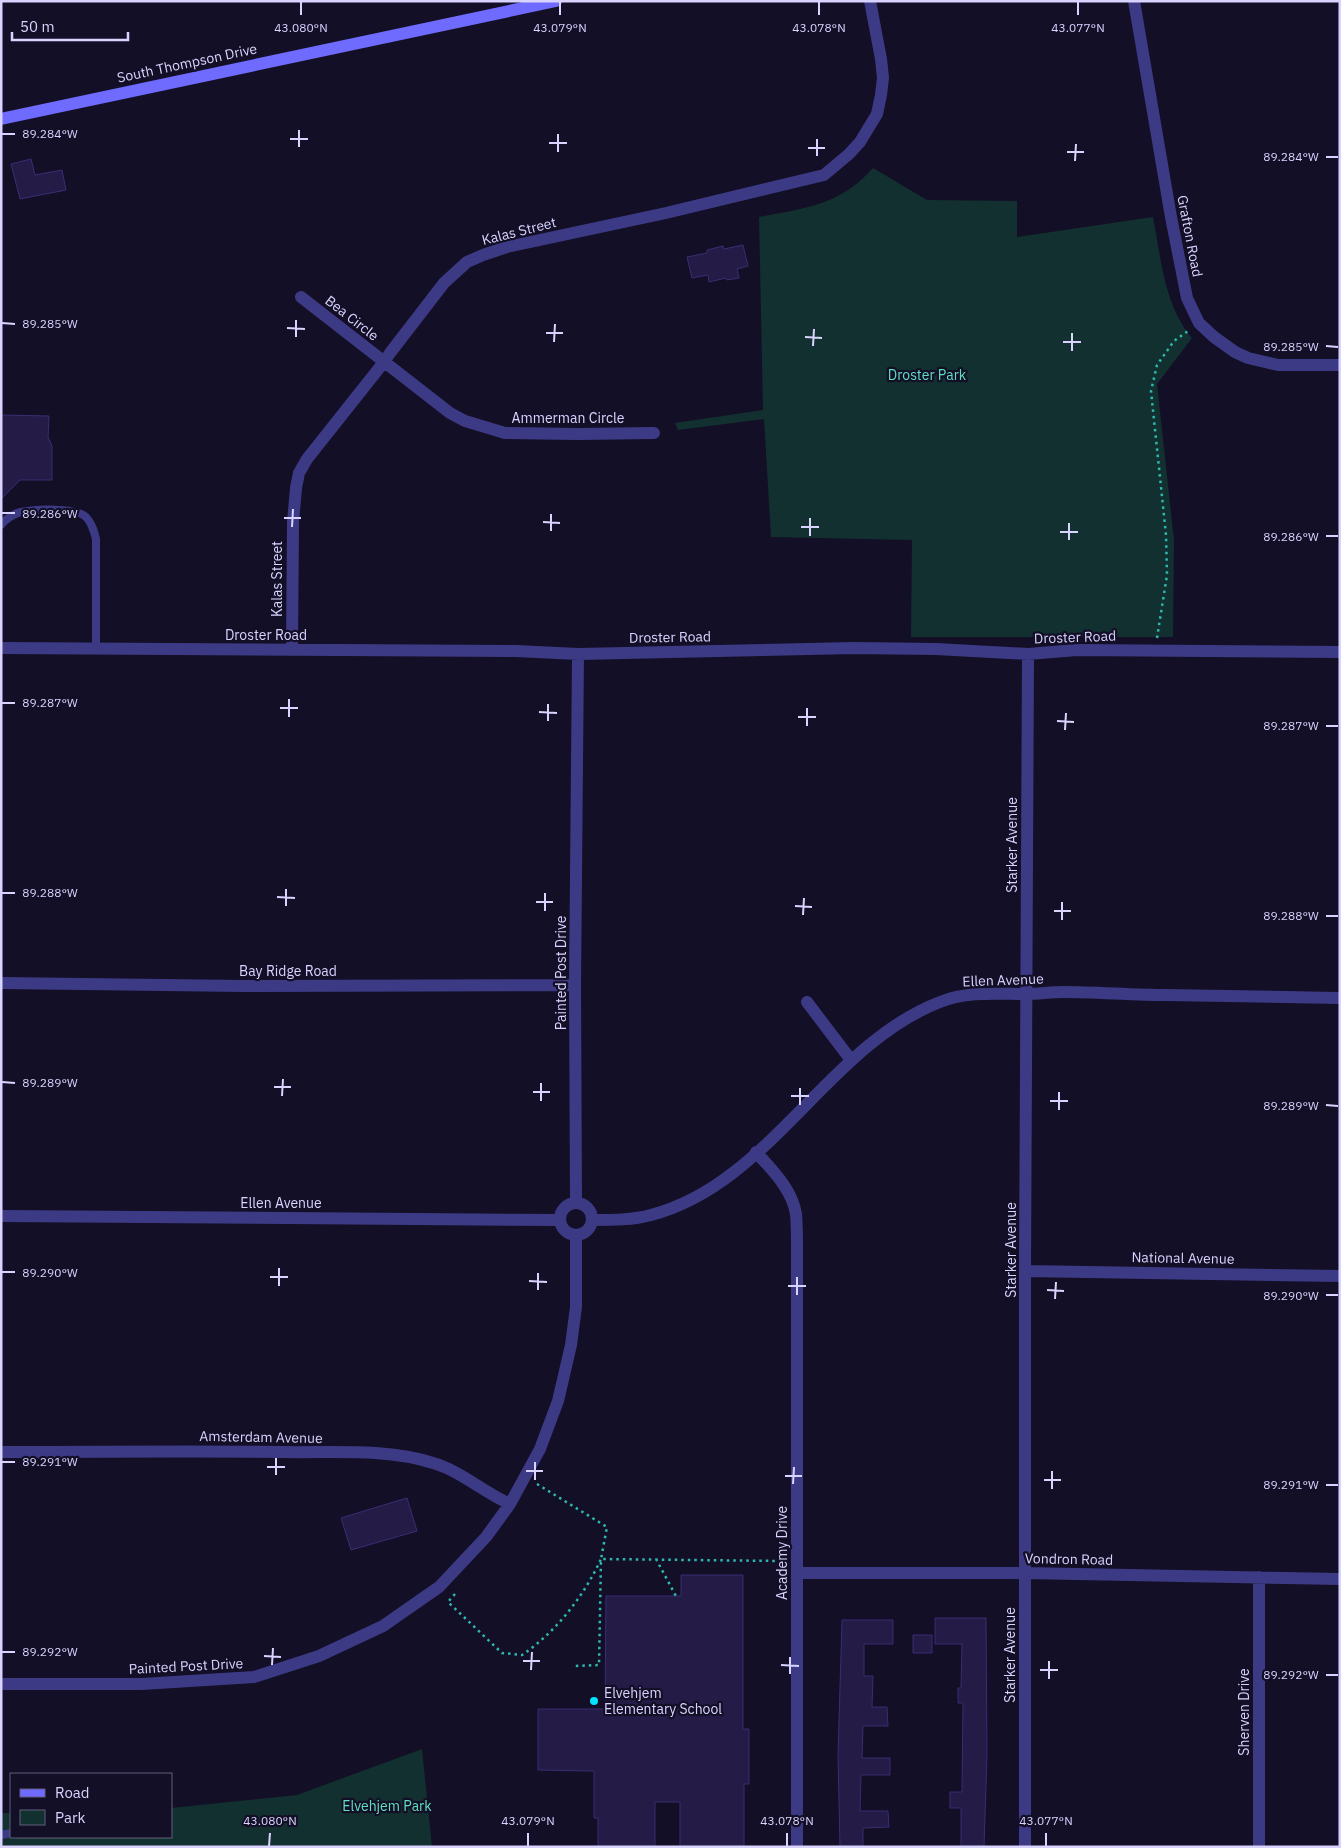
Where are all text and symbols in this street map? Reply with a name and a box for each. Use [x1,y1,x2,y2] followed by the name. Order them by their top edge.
[12,10,129,42] scale bar
[20,17,55,36] text: 50 m
[274,20,328,35] text: 43.080°N
[533,20,587,35] text: 43.079°N
[792,20,846,35] text: 43.078°N
[1051,20,1105,35] text: 43.077°N
[115,39,259,87] street label: South Thompson Drive
[22,126,78,141] text: 89.284°W
[1263,149,1319,164] text: 89.284°W
[1173,194,1207,278] street label: Grafton Road
[480,213,558,249] street label: Kalas Street
[321,291,383,345] street label: Bea Circle
[22,316,78,331] text: 89.285°W
[1263,339,1319,354] text: 89.285°W
[888,366,967,384] park label: Droster Park
[512,409,625,427] street label: Ammerman Circle
[22,506,78,521] text: 89.286°W
[1263,529,1319,544] text: 89.286°W
[268,541,286,617] street label: Kalas Street
[225,626,307,644] street label: Droster Road
[629,627,711,647] street label: Droster Road
[1034,627,1116,647] street label: Droster Road
[22,695,78,710] text: 89.287°W
[1263,718,1319,733] text: 89.287°W
[1003,797,1021,893] street label: Starker Avenue
[22,885,78,900] text: 89.288°W
[1263,908,1319,923] text: 89.288°W
[552,915,570,1030] street label: Painted Post Drive
[239,962,337,980] street label: Bay Ridge Road
[962,970,1044,990] street label: Ellen Avenue
[22,1075,78,1090] text: 89.289°W
[1263,1098,1319,1113] text: 89.289°W
[240,1194,322,1212] street label: Ellen Avenue
[1002,1202,1020,1298] street label: Starker Avenue
[1131,1248,1235,1268] street label: National Avenue
[22,1265,78,1280] text: 89.290°W
[1263,1288,1319,1303] text: 89.290°W
[199,1427,323,1447] street label: Amsterdam Avenue
[22,1454,78,1469] text: 89.291°W
[1263,1477,1319,1492] text: 89.291°W
[773,1506,791,1600] street label: Academy Drive
[1025,1549,1113,1569] street label: Vondron Road
[1001,1607,1019,1703] street label: Starker Avenue
[22,1644,78,1659] text: 89.292°W
[128,1654,244,1678] street label: Painted Post Drive
[1263,1667,1319,1682] text: 89.292°W
[1235,1668,1253,1756] street label: Sherven Drive
[604,1684,722,1718] place label: Elvehjem Elementary School
[588,1695,600,1707] marker: Elvehjem Elementary School
[10,1773,172,1838] legend
[55,1783,90,1802] text: Road
[342,1797,432,1815] park label: Elvehjem Park
[55,1808,85,1827] text: Park
[243,1813,297,1828] text: 43.080°N
[501,1813,555,1828] text: 43.079°N
[760,1813,814,1828] text: 43.078°N
[1019,1813,1073,1828] text: 43.077°N

